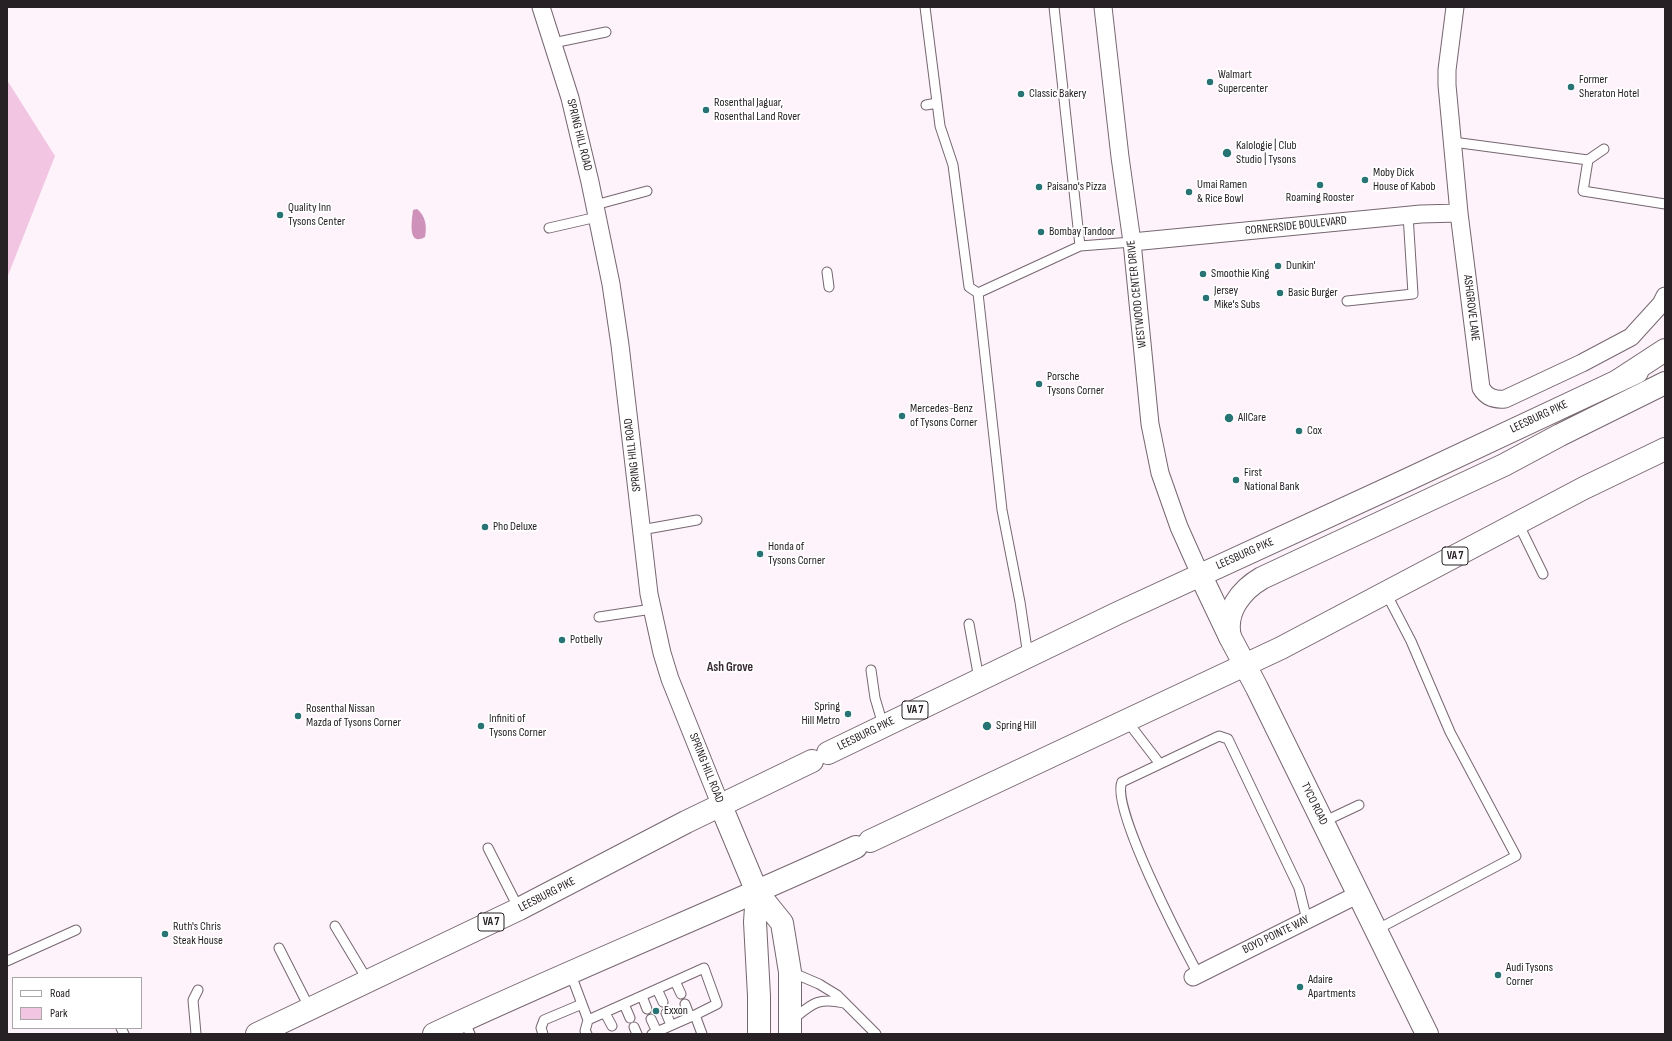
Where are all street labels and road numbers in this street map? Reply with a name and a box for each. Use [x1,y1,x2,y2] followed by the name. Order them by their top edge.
[563,97,595,173] street label: SPRING HILL ROAD
[1244,213,1348,239] street label: CORNERSIDE BOULEVARD
[1124,239,1150,349] street label: WESTWOOD CENTER DRIVE
[1460,274,1482,342] street label: ASHGROVE LANE
[1508,397,1570,437] street label: LEESBURG PIKE
[621,417,645,493] street label: SPRING HILL ROAD
[1214,535,1276,573] street label: LEESBURG PIKE
[1442,547,1468,565] road number: VA 7
[902,701,928,719] road number: VA 7
[835,714,897,754] street label: LEESBURG PIKE
[685,731,727,805] street label: SPRING HILL ROAD
[1298,780,1330,828] street label: TYCO ROAD
[516,875,578,915] street label: LEESBURG PIKE
[478,913,504,931] road number: VA 7
[1240,913,1312,957] street label: BOYD POINTE WAY

